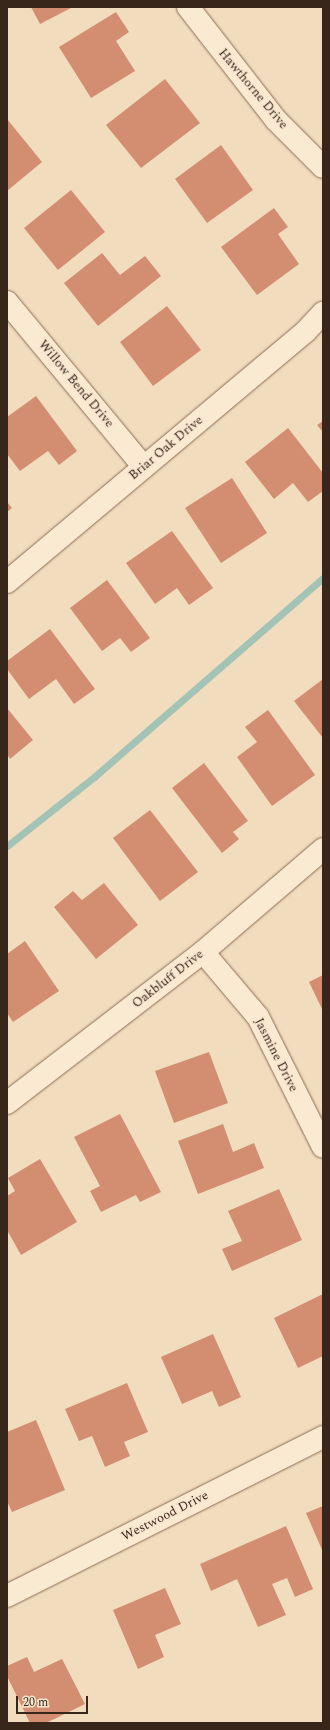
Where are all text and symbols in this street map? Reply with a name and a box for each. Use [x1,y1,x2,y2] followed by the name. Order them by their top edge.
[215,46,291,132] street label: Hawthorne Drive
[35,337,117,431] street label: Willow Bend Drive
[126,413,206,483] street label: Briar Oak Drive
[129,946,207,1012] street label: Oakbluff Drive
[251,1015,301,1095] street label: Jasmine Drive
[119,1487,211,1545] street label: Westwood Drive
[18,1688,90,1714] scale bar
[23,1693,48,1712] text: 20 m

